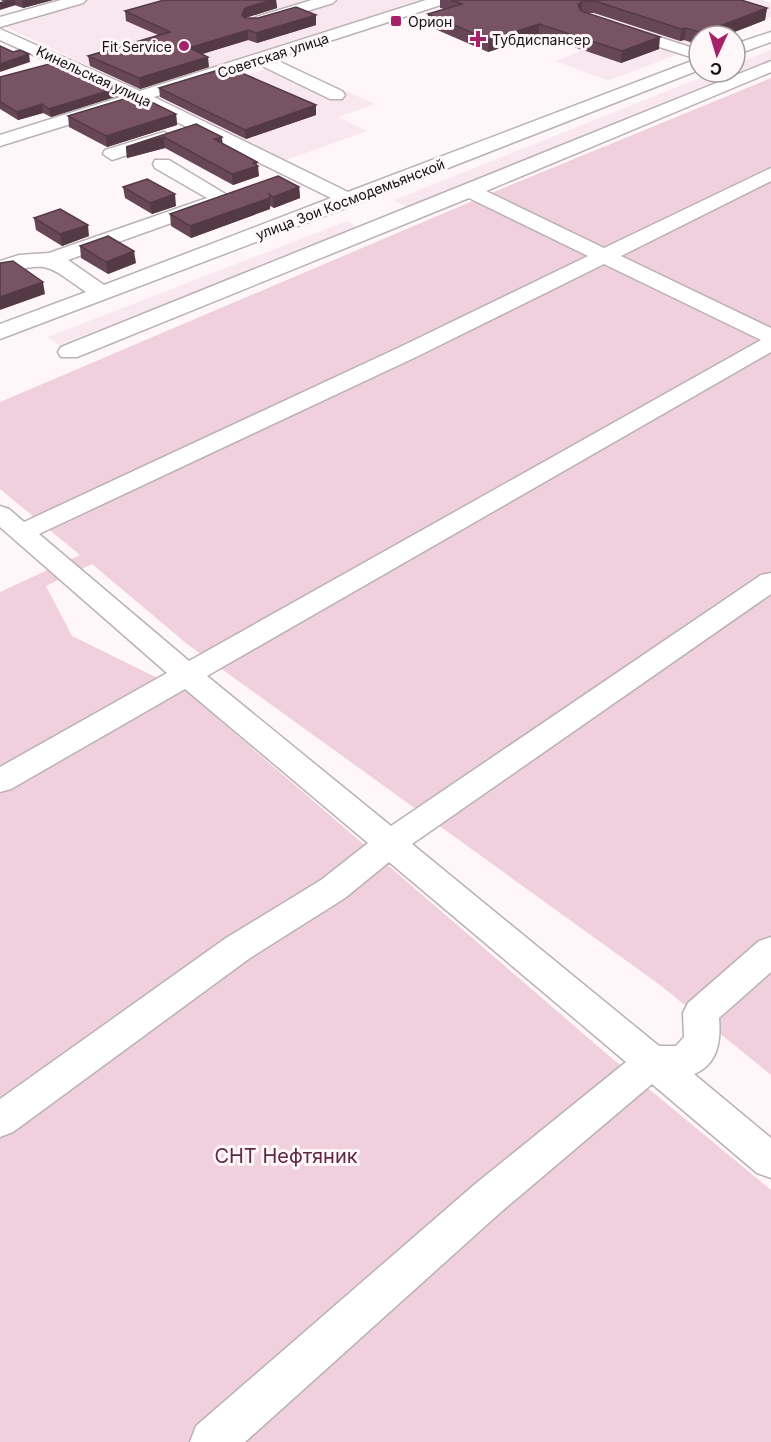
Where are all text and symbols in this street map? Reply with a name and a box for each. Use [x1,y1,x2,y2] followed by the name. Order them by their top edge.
[408,13,452,30] place label: Орион
[389,14,403,28] marker: Орион
[687,24,747,84] north arrow
[215,29,331,81] street label: Советская улица
[469,30,487,48] marker: Тубдиспансер
[492,31,591,48] place label: Тубдиспансер
[102,38,172,55] place label: Fit Service
[177,39,191,53] marker: Fit Service
[34,42,154,110] street label: Кинельская улица
[709,59,723,79] text: С
[253,155,447,243] street label: улица Зои Космодемьянской
[214,1144,358,1168] park label: СНТ Нефтяник

